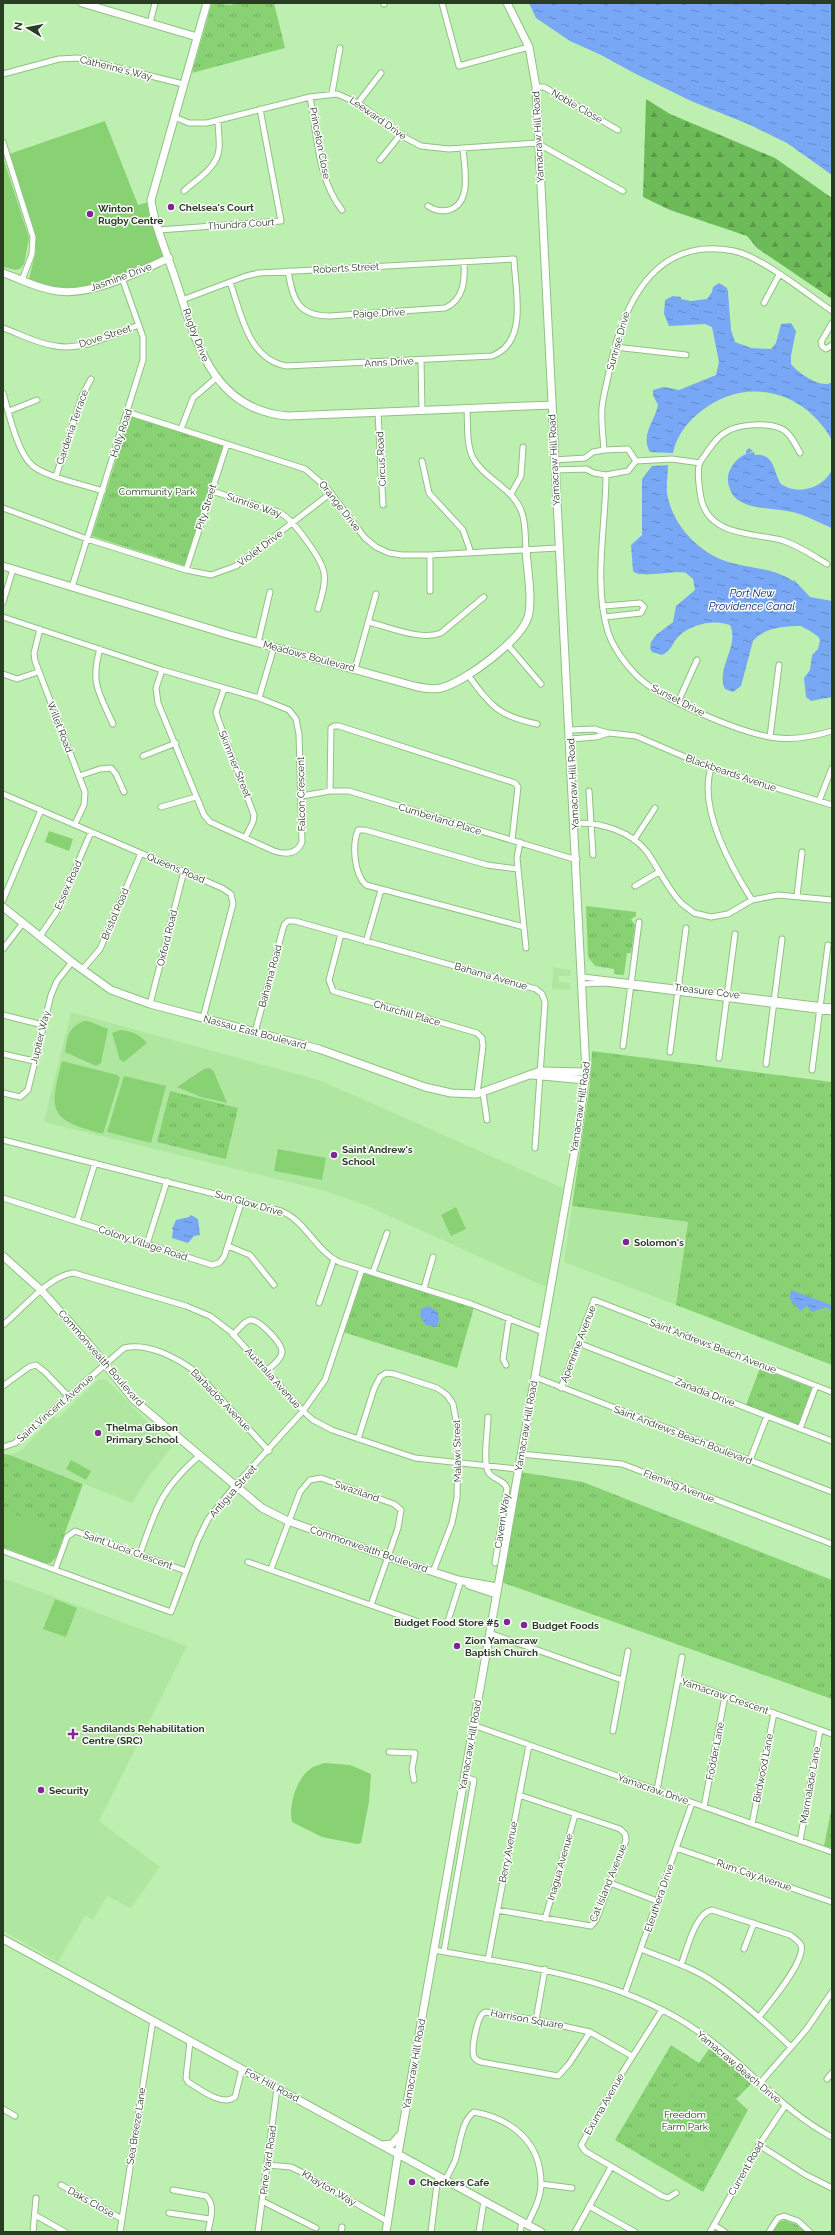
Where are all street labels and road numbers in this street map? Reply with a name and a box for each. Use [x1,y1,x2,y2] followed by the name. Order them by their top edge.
[79,54,154,82] street label: Catherine's Way
[550,87,605,125] street label: Noble Close
[530,91,546,183] street label: Yamacraw Hill Road
[347,94,409,142] street label: Leeward Drive
[308,106,332,180] street label: Princeton Close
[207,216,275,232] street label: Thundra Court
[89,261,153,293] street label: Jasmine Drive
[313,261,380,275] street label: Roberts Street
[353,306,406,320] street label: Paige Drive
[181,307,211,363] street label: Rugby Drive
[604,310,632,372] street label: Sunrise Drive
[78,322,133,350] street label: Dove Street
[364,355,414,369] street label: Anns Drive
[54,388,90,466] street label: Gardenia Terrace
[108,407,134,459] street label: Holly Road
[546,414,562,506] street label: Yamacraw Hill Road
[374,431,388,487] street label: Circus Road
[317,479,363,533] street label: Orange Drive
[193,482,219,531] street label: Pity Street
[225,491,283,520] street label: Sunrise Way
[235,528,285,568] street label: Violet Drive
[262,638,356,674] street label: Meadows Boulevard
[650,682,707,718] street label: Sunset Drive
[45,700,75,754] street label: Willet Road
[217,729,254,800] street label: Skimmer Street
[565,738,581,830] street label: Yamacraw Hill Road
[684,752,778,794] street label: Blackbeards Avenue
[295,756,307,831] street label: Falcon Crescent
[397,801,483,837] street label: Cumberland Place
[145,851,207,885] street label: Queens Road
[52,859,84,911] street label: Essex Road
[99,886,131,942] street label: Bristol Road
[155,909,179,967] street label: Oxford Road
[256,943,284,1009] street label: Bahama Road
[453,960,529,992] street label: Bahama Avenue
[674,982,741,1000] street label: Treasure Cove
[372,998,442,1028] street label: Churchill Place
[28,1009,52,1065] street label: Jupiter Way
[202,1013,308,1051] street label: Nassau East Boulevard
[568,1061,592,1153] street label: Yamacraw Hill Road
[214,1188,284,1218] street label: Sun Glow Drive
[97,1223,189,1263] street label: Colony Village Road
[558,1304,598,1384] street label: Apennine Avenue
[56,1308,146,1408] street label: Commonwealth Boulevard
[648,1317,778,1375] street label: Saint Andrews Beach Avenue
[243,1346,303,1411] street label: Australia Avenue
[189,1367,253,1433] street label: Barbados Avenue
[15,1372,96,1444] street label: Saint Vincent Avenue
[673,1376,737,1409] street label: Zanadia Drive
[513,1380,539,1472] street label: Yamacraw Hill Road
[612,1403,754,1467] street label: Saint Andrews Beach Boulevard
[451,1419,463,1482] street label: Malawi Street
[207,1462,259,1519] street label: Antigua Street
[642,1467,716,1505] street label: Fleming Avenue
[333,1478,381,1504] street label: Swaziland
[492,1492,512,1549] street label: Cavern Way
[309,1524,429,1574] street label: Commonwealth Boulevard
[82,1529,175,1571] street label: Saint Lucia Crescent
[680,1676,771,1716] street label: Yamacraw Crescent
[457,1699,483,1791] street label: Yamacraw Hill Road
[704,1721,726,1781] street label: Fodder Lane
[751,1732,775,1803] street label: Birdwood Lane
[798,1745,822,1824] street label: Marmalade Lane
[616,1772,690,1806] street label: Yamacraw Drive
[497,1820,519,1883] street label: Berry Avenue
[545,1832,575,1902] street label: Inagua Avenue
[587,1842,629,1924] street label: Cat Island Avenue
[715,1857,793,1893] street label: Rum Cay Avenue
[642,1863,676,1933] street label: Eleuthera Drive
[490,2007,565,2031] street label: Harrison Square
[401,2018,427,2110] street label: Yamacraw Hill Road
[695,2029,783,2105] street label: Yamacraw Beach Drive
[243,2066,301,2104] street label: Fox Hill Road
[582,2071,626,2137] street label: Exuma Avenue
[124,2087,148,2165] street label: Sea Breeze Lane
[258,2125,278,2195] street label: Pine Yard Road
[726,2139,766,2197] street label: Current Road
[300,2168,359,2208] street label: Khayton Way
[66,2185,116,2219] street label: Daks Close

